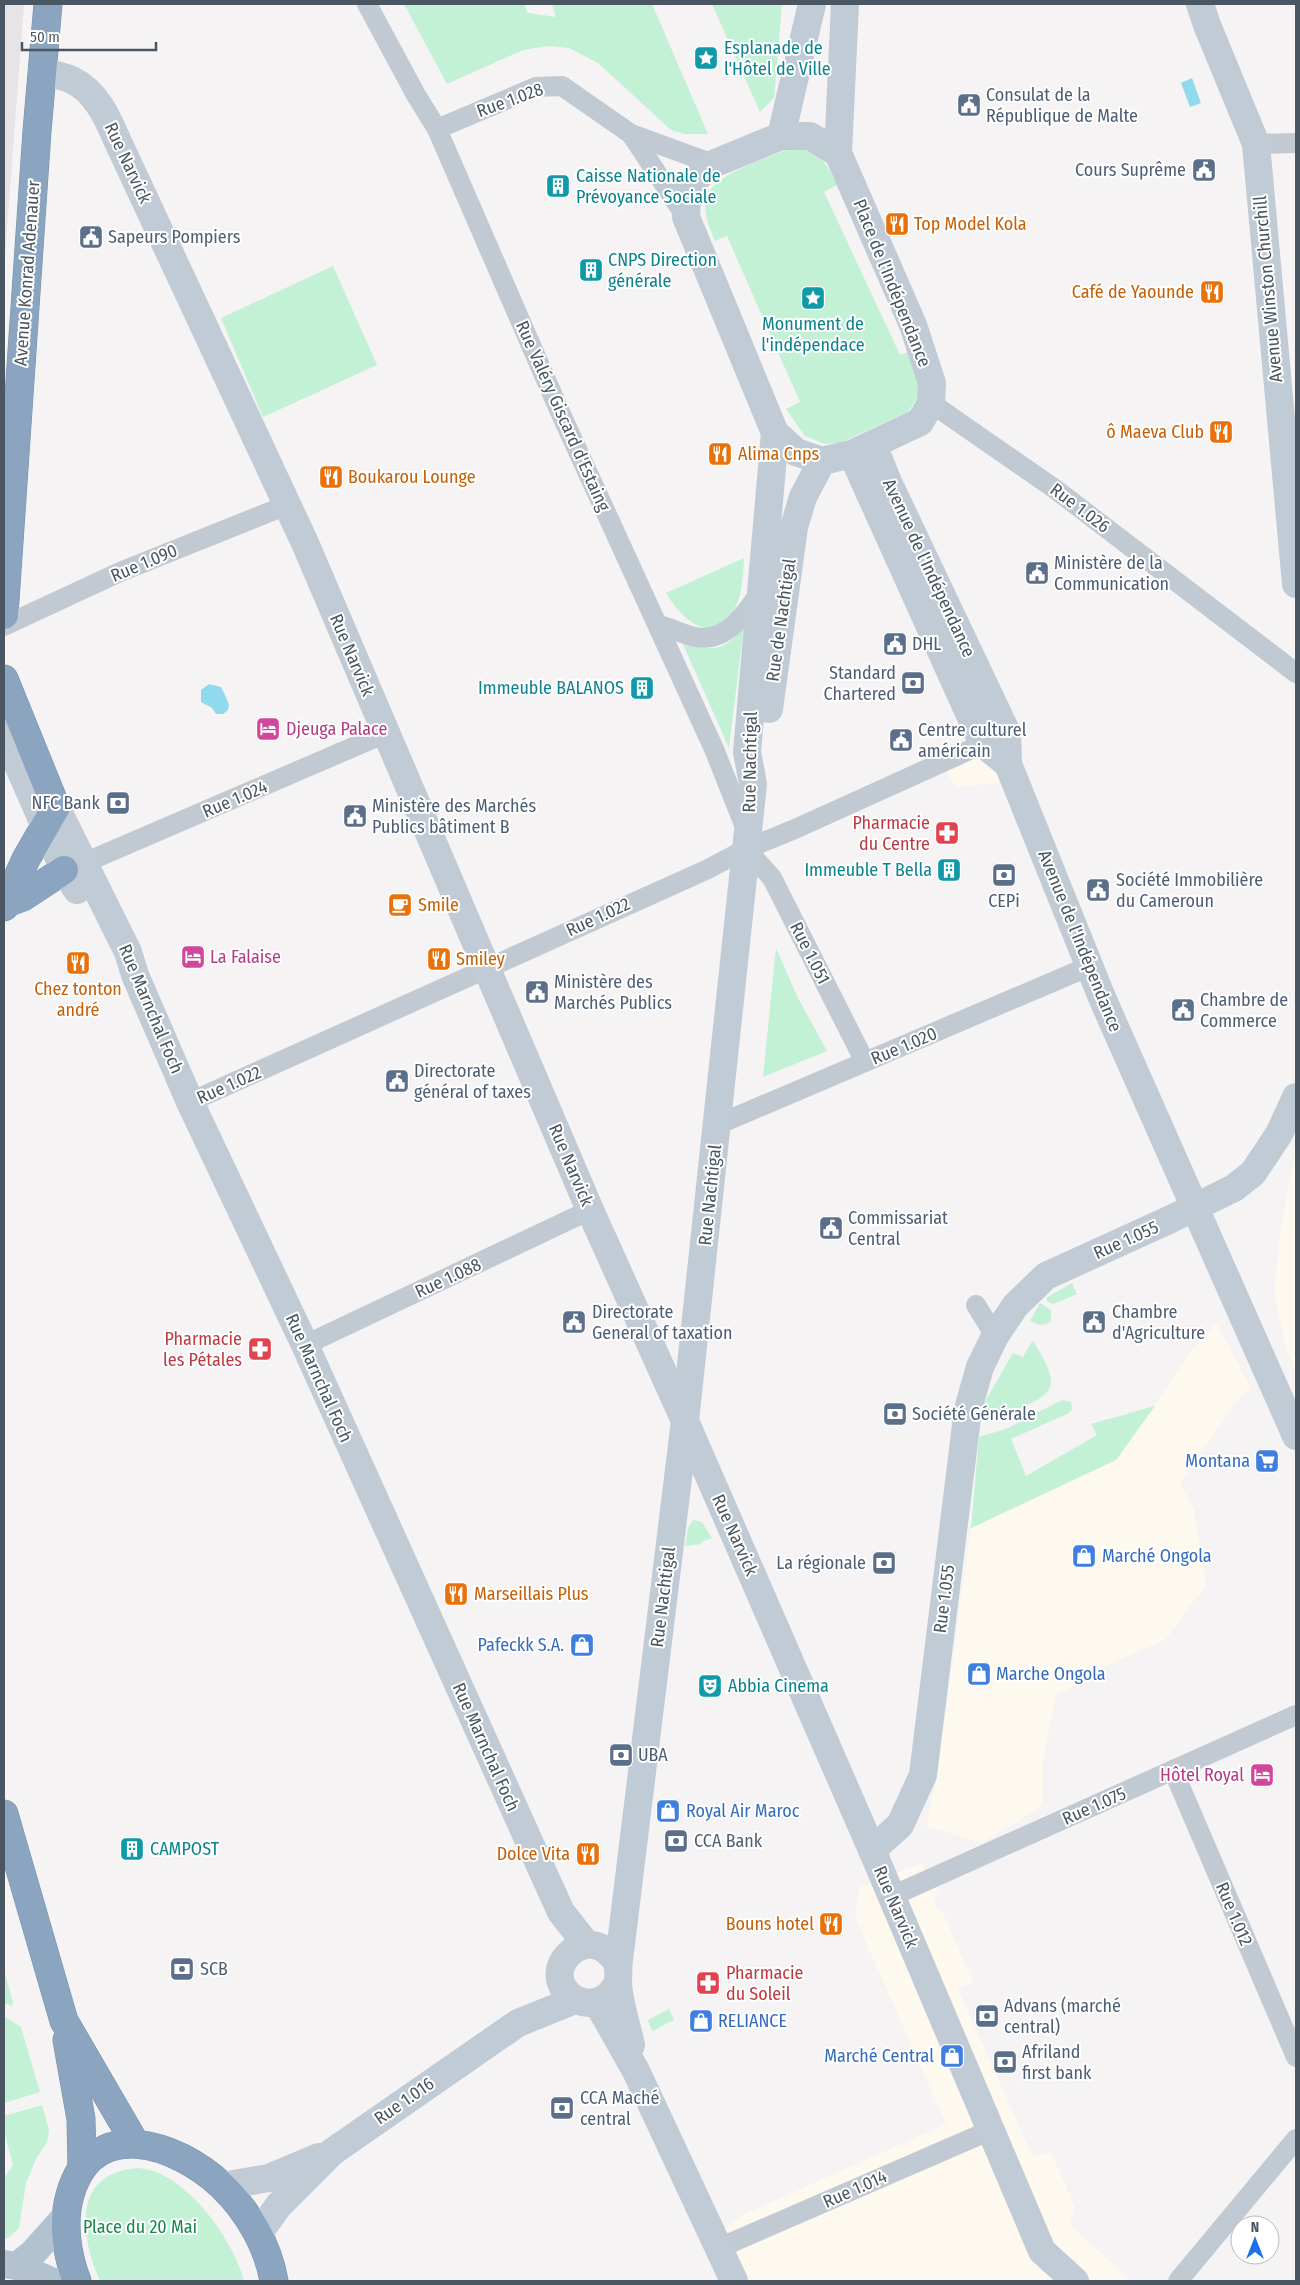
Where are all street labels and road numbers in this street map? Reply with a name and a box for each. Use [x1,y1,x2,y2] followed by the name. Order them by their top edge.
[474,78,546,122] street label: Rue 1.028
[100,119,157,208] street label: Rue Narvick
[10,179,45,366] street label: Avenue Konrad Adenauer
[1249,195,1287,383] street label: Avenue Winston Churchill
[848,196,936,370] street label: Place de l'Indépendance
[511,317,615,515] street label: Rue Valéry Giscard d'Estaing
[878,475,980,661] street label: Avenue de l'Indépendance
[1046,478,1114,538] street label: Rue 1.026
[107,539,181,587] street label: Rue 1.090
[761,557,801,683] street label: Rue de Nachtigal
[325,611,379,700] street label: Rue Narvick
[738,711,762,813] street label: Rue Nachtigal
[199,775,271,822] street label: Rue 1.024
[1033,847,1127,1035] street label: Avenue de l'Indépendance
[563,893,634,941] street label: Rue 1.022
[785,918,835,988] street label: Rue 1.051
[114,941,188,1077] street label: Rue Marnchal Foch
[868,1022,940,1070] street label: Rue 1.020
[193,1061,265,1109] street label: Rue 1.022
[544,1121,598,1210] street label: Rue Narvick
[694,1143,726,1246] street label: Rue Nachtigal
[1090,1216,1162,1264] street label: Rue 1.055
[411,1253,485,1303] street label: Rue 1.088
[281,1310,357,1446] street label: Rue Marnchal Foch
[707,1491,763,1580] street label: Rue Narvick
[646,1545,680,1649] street label: Rue Nachtigal
[929,1564,959,1634] street label: Rue 1.055
[448,1679,524,1815] street label: Rue Marnchal Foch
[1059,1782,1129,1830] street label: Rue 1.075
[869,1863,923,1952] street label: Rue Narvick
[1211,1879,1257,1949] street label: Rue 1.012
[370,2072,438,2129] street label: Rue 1.016
[820,2165,891,2213] street label: Rue 1.014

